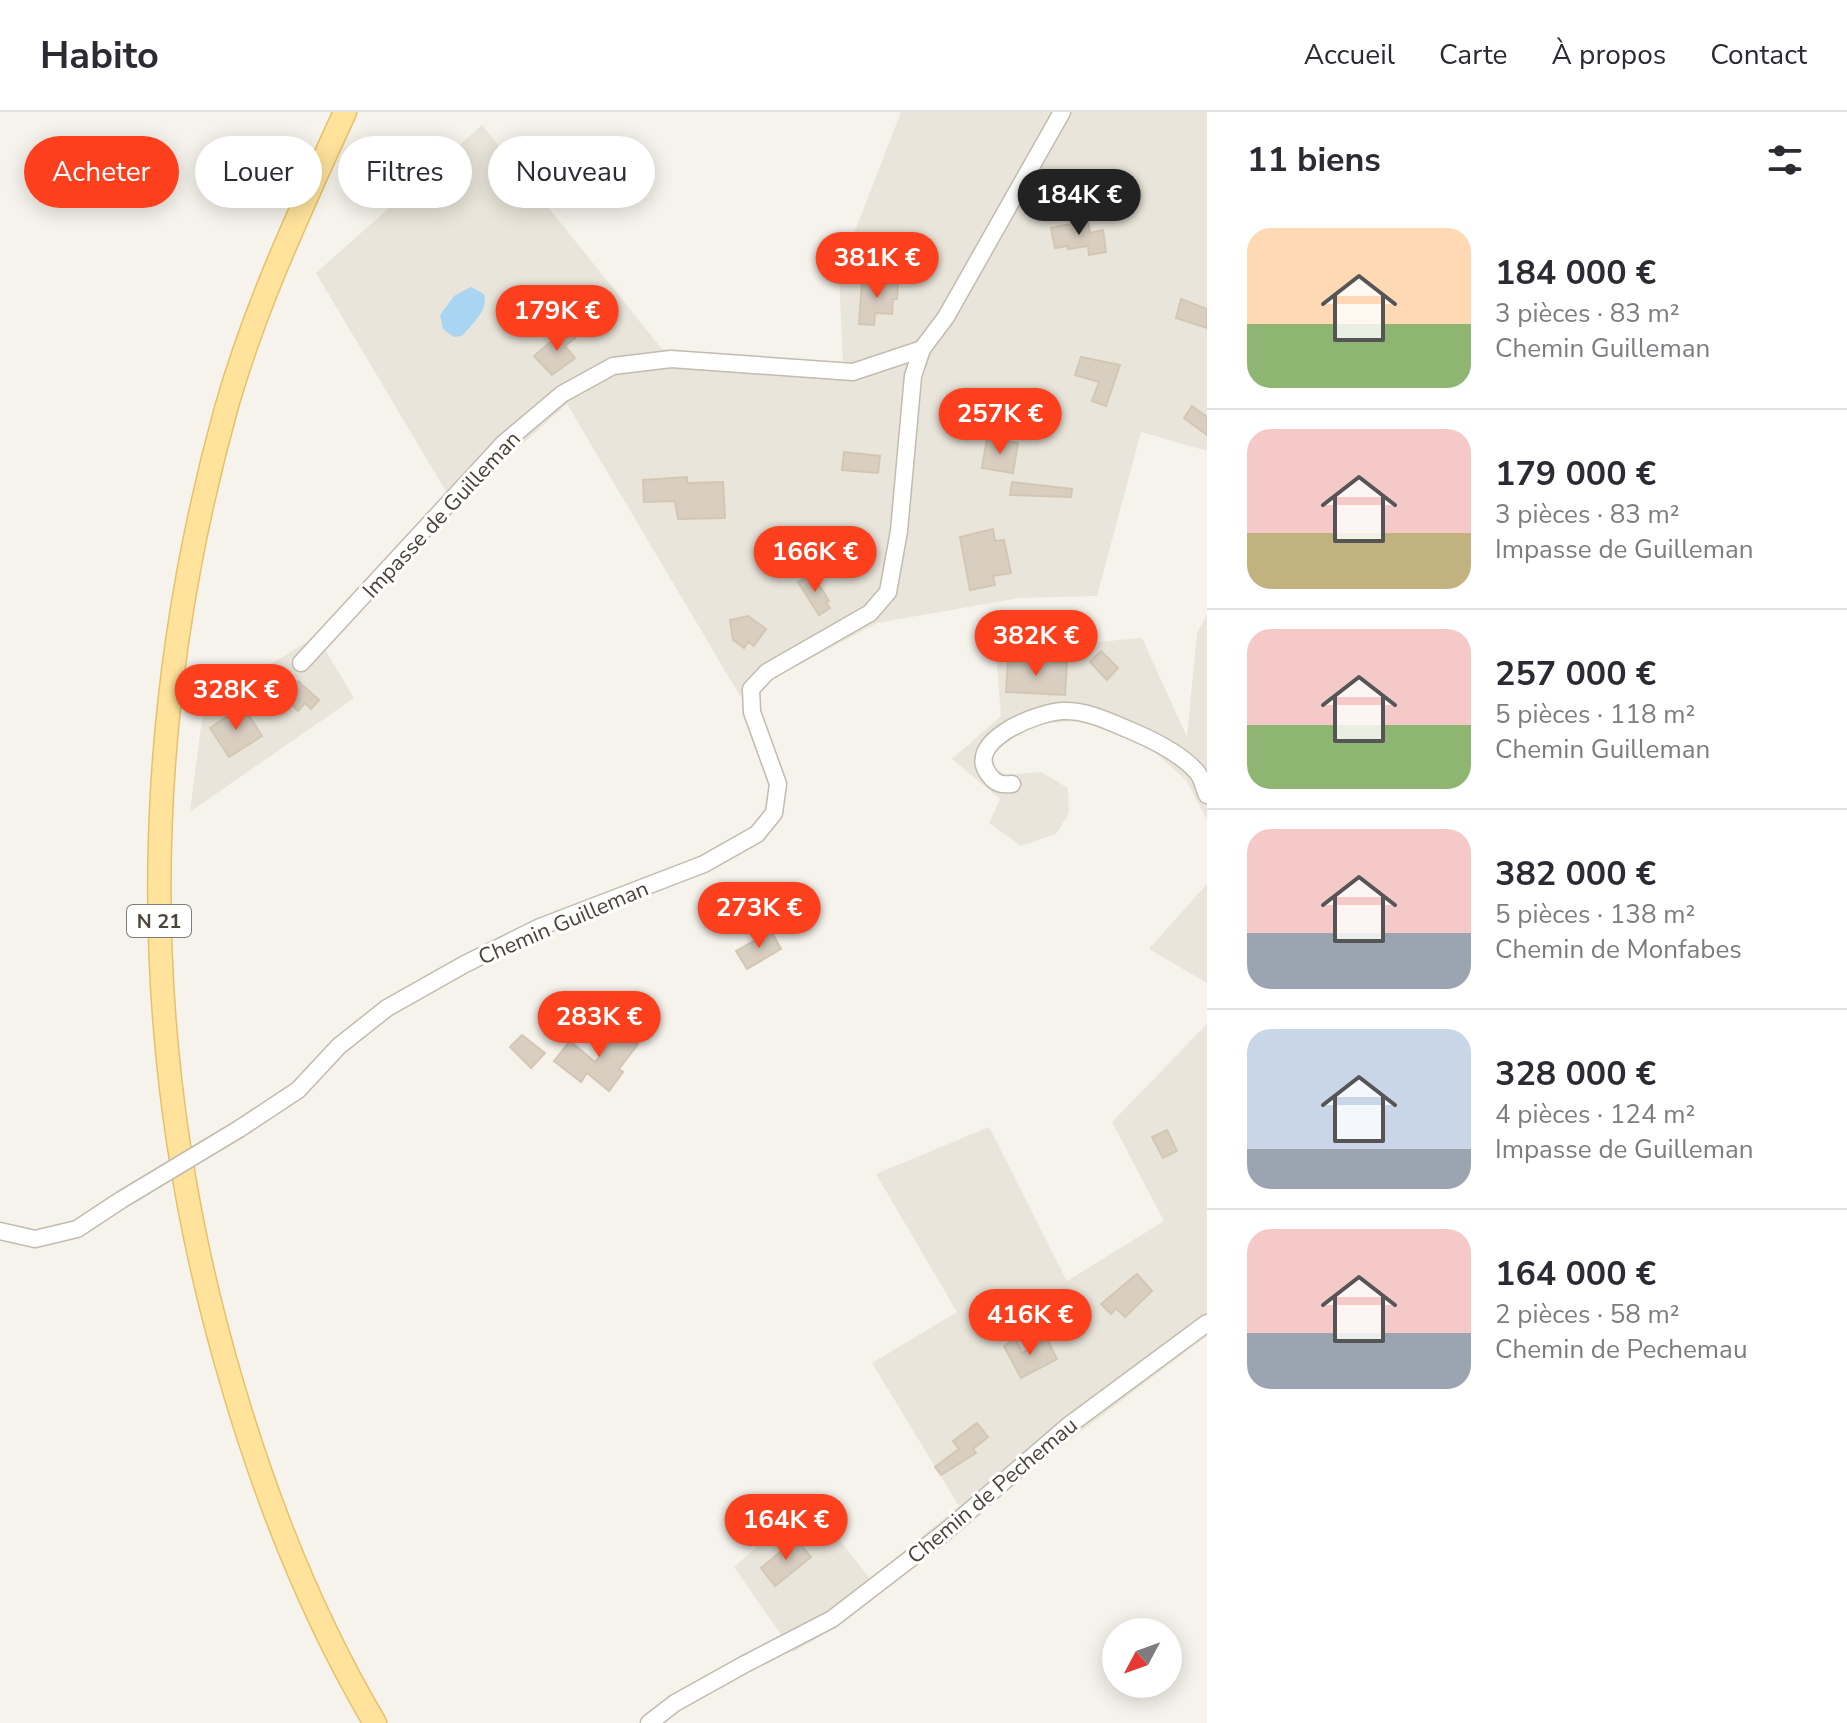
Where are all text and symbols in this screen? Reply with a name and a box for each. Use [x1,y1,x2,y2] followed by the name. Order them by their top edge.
[40,30,159,81] text: Habito
[1304,36,1395,74] text: Accueil
[1439,36,1508,74] text: Carte
[1552,36,1666,74] text: À propos
[1710,36,1807,74] text: Contact
[24,136,179,208] chip: Acheter
[195,136,322,208] chip: Louer
[338,136,472,208] chip: Filtres
[488,136,655,208] chip: Nouveau
[1247,137,1381,183] text: 11 biens
[1763,138,1807,182] icon: filters
[1014,169,1144,237] pin: 184K €
[1036,177,1122,212] text: 184K €
[812,232,942,300] pin: 381K €
[834,240,920,275] text: 381K €
[1495,250,1656,296] text: 184 000 €
[1311,260,1407,356] icon: home
[492,285,622,353] pin: 179K €
[514,293,600,328] text: 179K €
[1495,296,1680,331] text: 3 pièces · 83 m²
[1495,331,1710,366] text: Chemin Guilleman
[935,388,1065,456] pin: 257K €
[957,396,1043,431] text: 257K €
[356,424,527,605] street label: Impasse de Guilleman
[1495,451,1656,497] text: 179 000 €
[1311,461,1407,557] icon: home
[1495,497,1680,532] text: 3 pièces · 83 m²
[750,526,880,594] pin: 166K €
[1495,532,1753,567] text: Impasse de Guilleman
[772,534,858,569] text: 166K €
[971,610,1101,678] pin: 382K €
[993,618,1079,653] text: 382K €
[1495,651,1656,697] text: 257 000 €
[1311,661,1407,757] icon: home
[171,664,301,732] pin: 328K €
[193,672,279,707] text: 328K €
[1495,697,1695,732] text: 5 pièces · 118 m²
[1495,732,1710,767] text: Chemin Guilleman
[1495,851,1656,897] text: 382 000 €
[1311,861,1407,957] icon: home
[474,874,653,972] street label: Chemin Guilleman
[694,882,824,950] pin: 273K €
[716,890,802,925] text: 273K €
[1495,897,1695,932] text: 5 pièces · 138 m²
[127,905,191,937] road number: N 21
[1495,932,1742,967] text: Chemin de Monfabes
[534,991,664,1059] pin: 283K €
[556,999,642,1034] text: 283K €
[1495,1051,1656,1097] text: 328 000 €
[1311,1061,1407,1157] icon: home
[1495,1097,1695,1132] text: 4 pièces · 124 m²
[1495,1132,1753,1167] text: Impasse de Guilleman
[1495,1251,1656,1297] text: 164 000 €
[1311,1261,1407,1357] icon: home
[965,1289,1095,1357] pin: 416K €
[987,1297,1073,1332] text: 416K €
[1495,1297,1680,1332] text: 2 pièces · 58 m²
[1495,1332,1747,1367] text: Chemin de Pechemau
[901,1411,1084,1571] street label: Chemin de Pechemau
[721,1494,851,1562] pin: 164K €
[743,1502,829,1537] text: 164K €
[1102,1618,1182,1698] north arrow
[1102,1618,1182,1698] map controls

